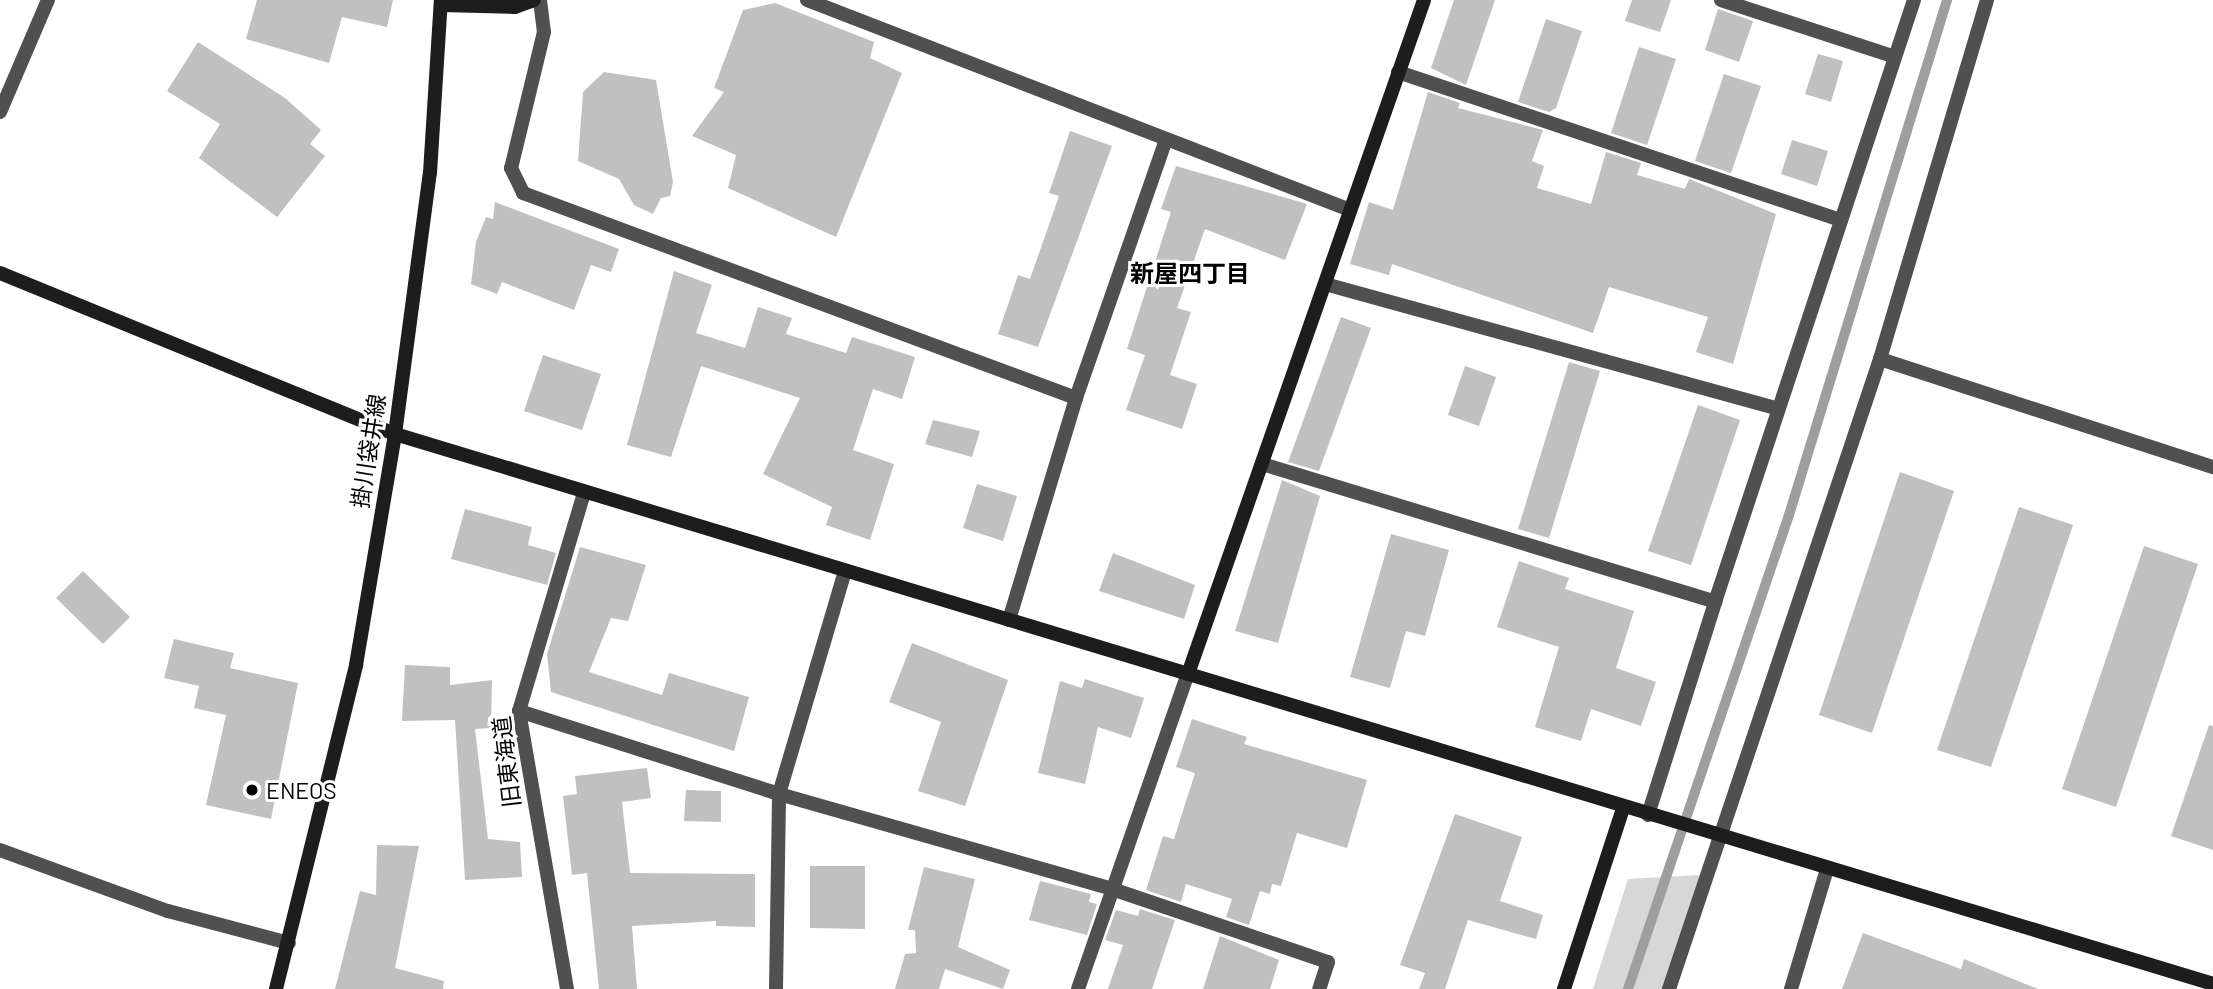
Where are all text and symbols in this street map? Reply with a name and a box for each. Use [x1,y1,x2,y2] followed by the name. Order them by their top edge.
[1130,259,1250,287] district label: 新屋四丁目
[345,392,391,510] street label: 掛川袋井線
[487,715,525,809] street label: 旧東海道
[266,776,337,804] place label: ENEOS
[244,782,260,798] marker: ENEOS

